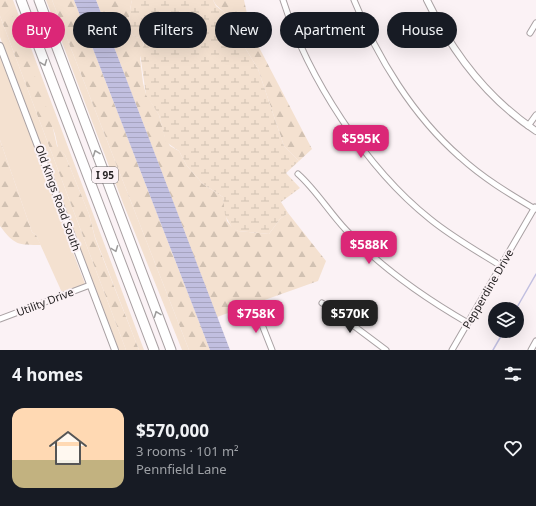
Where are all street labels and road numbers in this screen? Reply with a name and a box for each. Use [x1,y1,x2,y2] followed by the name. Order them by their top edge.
[32,143,85,253] street label: Old Kings Road South
[92,167,118,183] road number: I 95
[459,246,516,331] street label: Pepperdine Drive
[14,284,76,319] street label: Utility Drive

